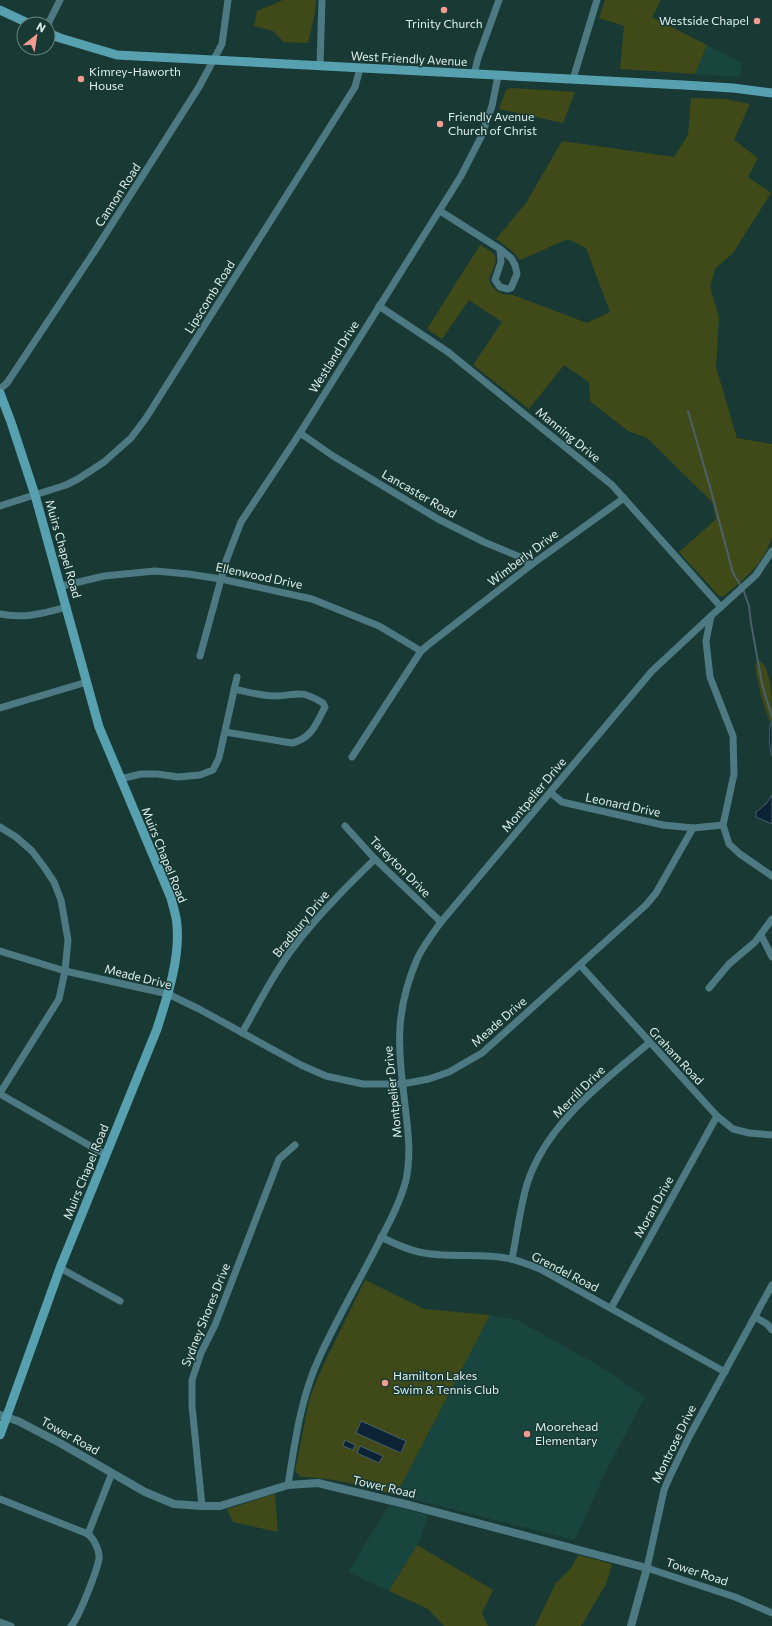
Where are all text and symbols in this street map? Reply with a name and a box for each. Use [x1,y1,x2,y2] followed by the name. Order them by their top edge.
[439,5,449,15] marker: Trinity Church
[659,13,749,27] place label: Westside Chapel
[16,16,56,56] north arrow
[405,16,483,30] place label: Trinity Church
[752,16,762,26] marker: Westside Chapel
[34,19,48,35] text: N
[350,48,468,68] street label: West Friendly Avenue
[89,64,181,92] place label: Kimrey-Haworth House
[76,74,86,84] marker: Kimrey-Haworth House
[448,109,537,137] place label: Friendly Avenue Church of Christ
[435,119,445,129] marker: Friendly Avenue Church of Christ
[92,160,143,229] street label: Cannon Road
[181,257,237,336] street label: Lipscomb Road
[305,318,361,395] street label: Westland Drive
[533,404,604,465] street label: Manning Drive
[380,466,459,520] street label: Lancaster Road
[43,498,85,600] street label: Muirs Chapel Road
[484,526,560,588] street label: Wimberly Drive
[215,559,304,591] street label: Ellenwood Drive
[498,754,568,834] street label: Montpelier Drive
[584,789,662,819] street label: Leonard Drive
[139,805,191,904] street label: Muirs Chapel Road
[367,833,434,900] street label: Tareyton Drive
[269,887,331,960] street label: Bradbury Drive
[103,961,173,991] street label: Meade Drive
[468,993,529,1049] street label: Meade Drive
[646,1024,707,1087] street label: Graham Road
[380,1045,404,1139] street label: Montpelier Drive
[549,1062,607,1120] street label: Merrill Drive
[60,1122,111,1221] street label: Muirs Chapel Road
[631,1173,676,1240] street label: Moran Drive
[530,1248,601,1294] street label: Grendel Road
[178,1261,232,1368] street label: Sydney Shores Drive
[393,1368,499,1396] place label: Hamilton Lakes Swim & Tennis Club
[380,1378,390,1388] marker: Hamilton Lakes Swim & Tennis Club
[648,1402,698,1485] street label: Montrose Drive
[39,1413,102,1457] street label: Tower Road
[535,1419,598,1447] place label: Moorehead Elementary
[522,1429,532,1439] marker: Moorehead Elementary
[351,1472,417,1500] street label: Tower Road
[664,1554,730,1588] street label: Tower Road

